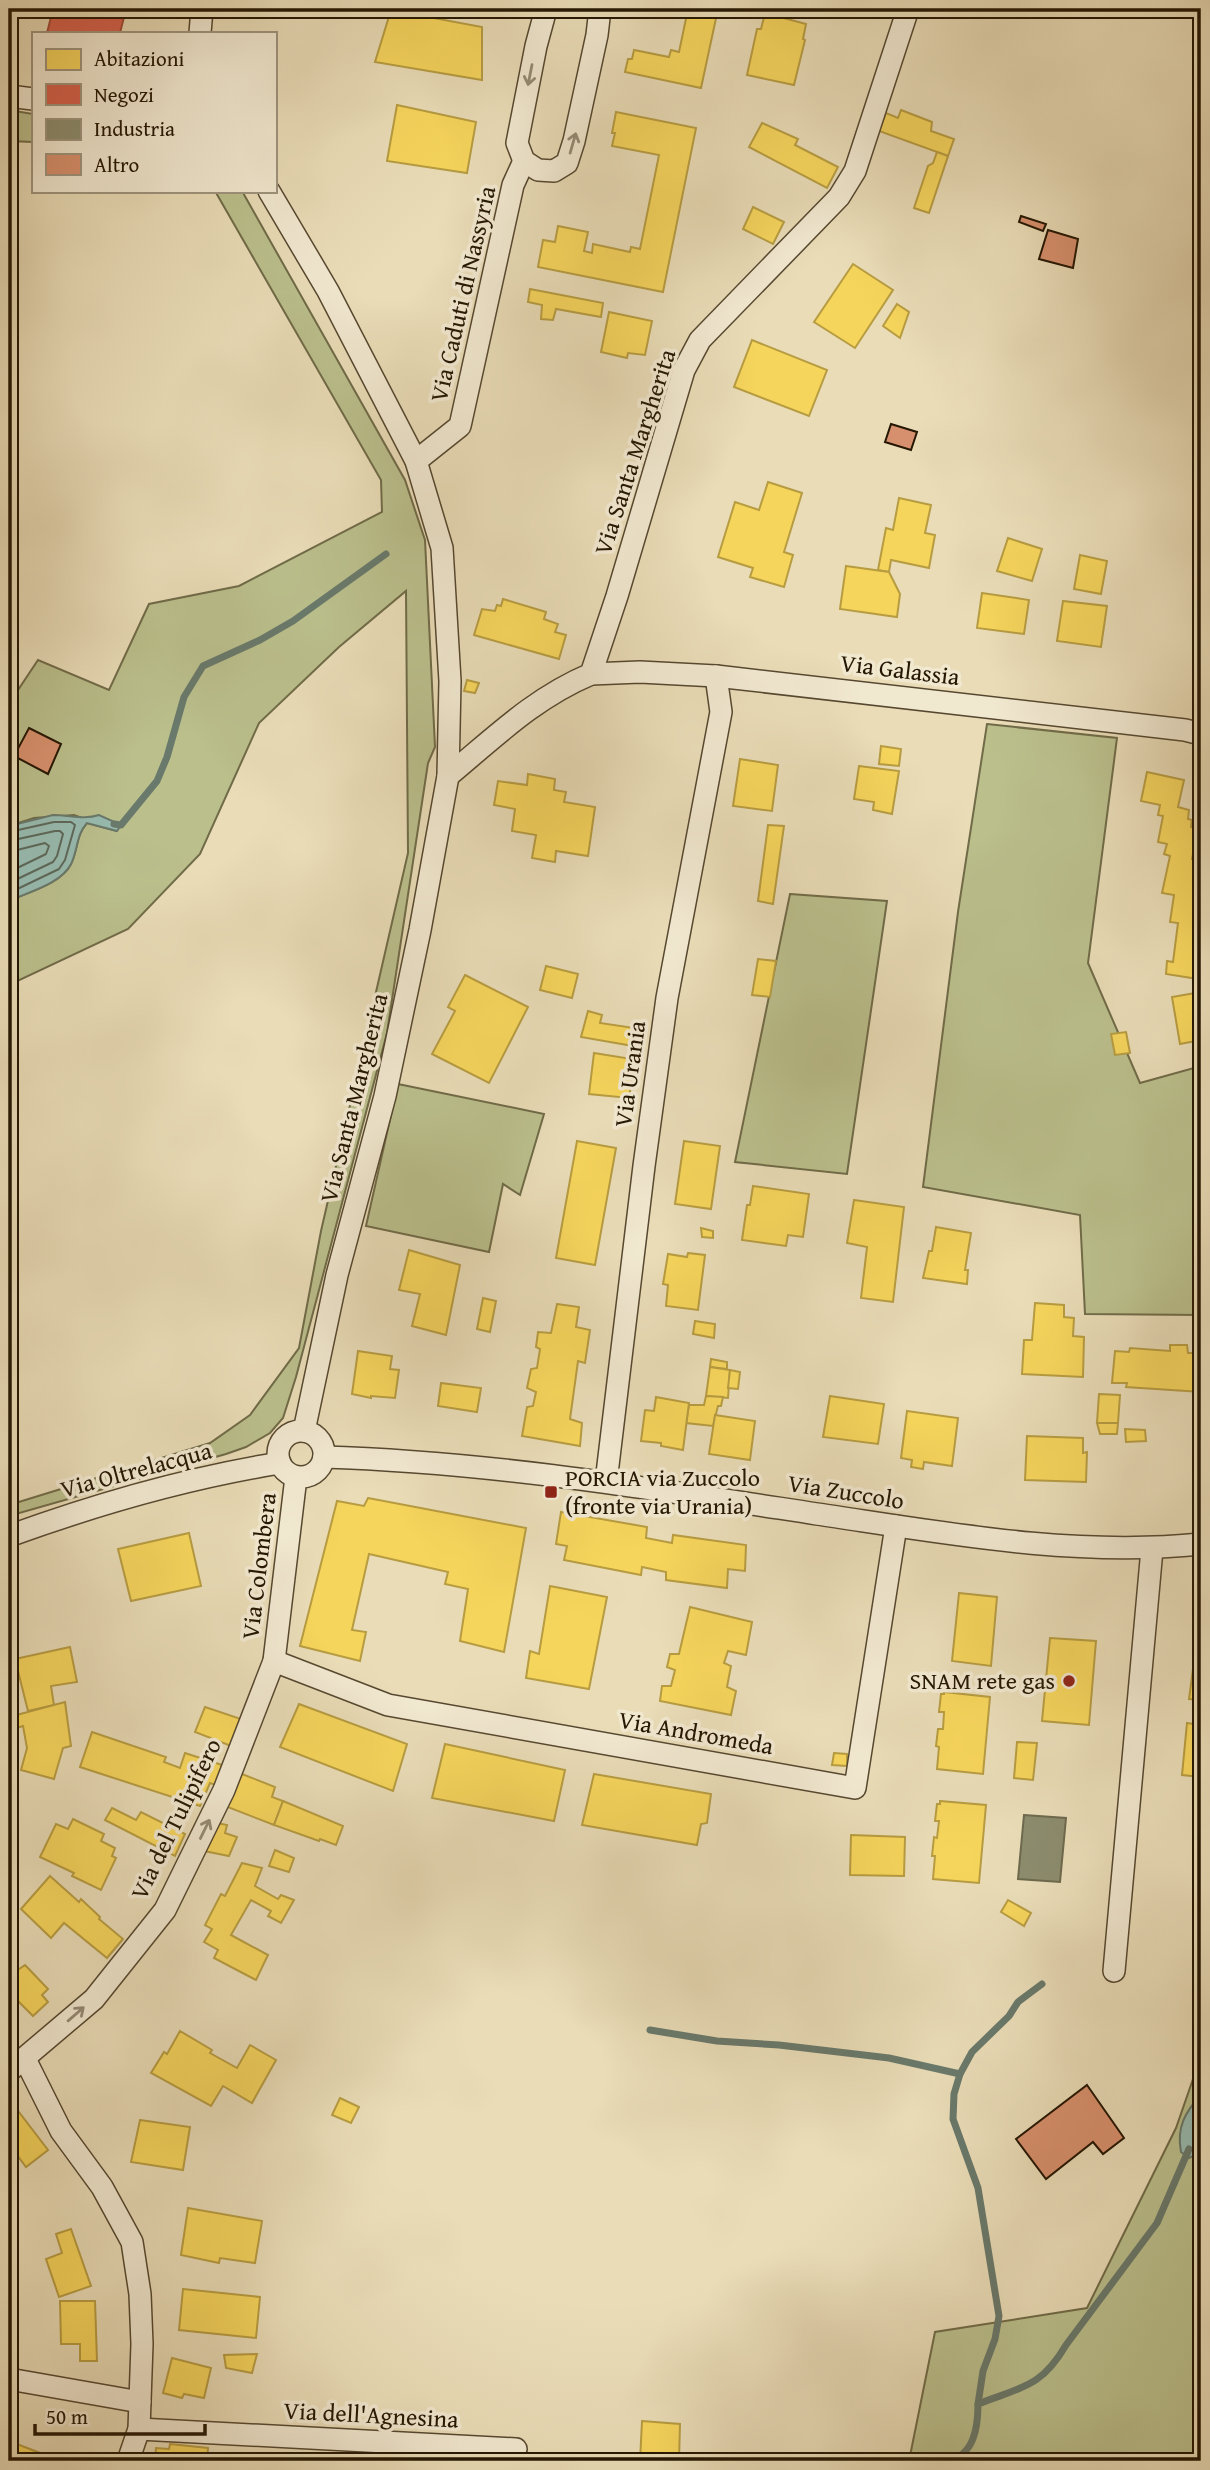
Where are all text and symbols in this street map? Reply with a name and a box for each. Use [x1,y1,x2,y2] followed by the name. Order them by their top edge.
[32,32,276,192] legend
[94,43,184,74] text: Abitazioni
[523,63,537,86] one-way arrow
[94,79,154,110] text: Negozi
[94,113,175,144] text: Industria
[567,132,580,155] one-way arrow
[94,149,139,180] text: Altro
[421,182,505,405] street label: Via Caduti di Nassyria
[585,344,685,559] street label: Via Santa Margherita
[838,645,962,694] street label: Via Galassia
[311,989,397,1206] street label: Via Santa Margherita
[605,1018,654,1130] street label: Via Urania
[56,1432,216,1507] street label: Via Oltrelacqua
[565,1460,760,1523] place label: PORCIA via Zuccolo (fronte via Urania)
[785,1465,907,1518] street label: Via Zuccolo
[543,1484,559,1500] marker: PORCIA via Zuccolo (fronte via Urania)
[232,1490,285,1641] street label: Via Colombera
[909,1663,1055,1698] place label: SNAM rete gas
[1061,1673,1077,1689] marker: SNAM rete gas
[616,1702,777,1763] street label: Via Andromeda
[121,1732,230,1905] street label: Via del Tulipifero
[198,1819,212,1840] one-way arrow
[67,2006,85,2022] one-way arrow
[283,2392,460,2437] street label: Via dell'Agnesina
[35,2393,205,2437] scale bar
[46,2401,88,2432] text: 50 m

